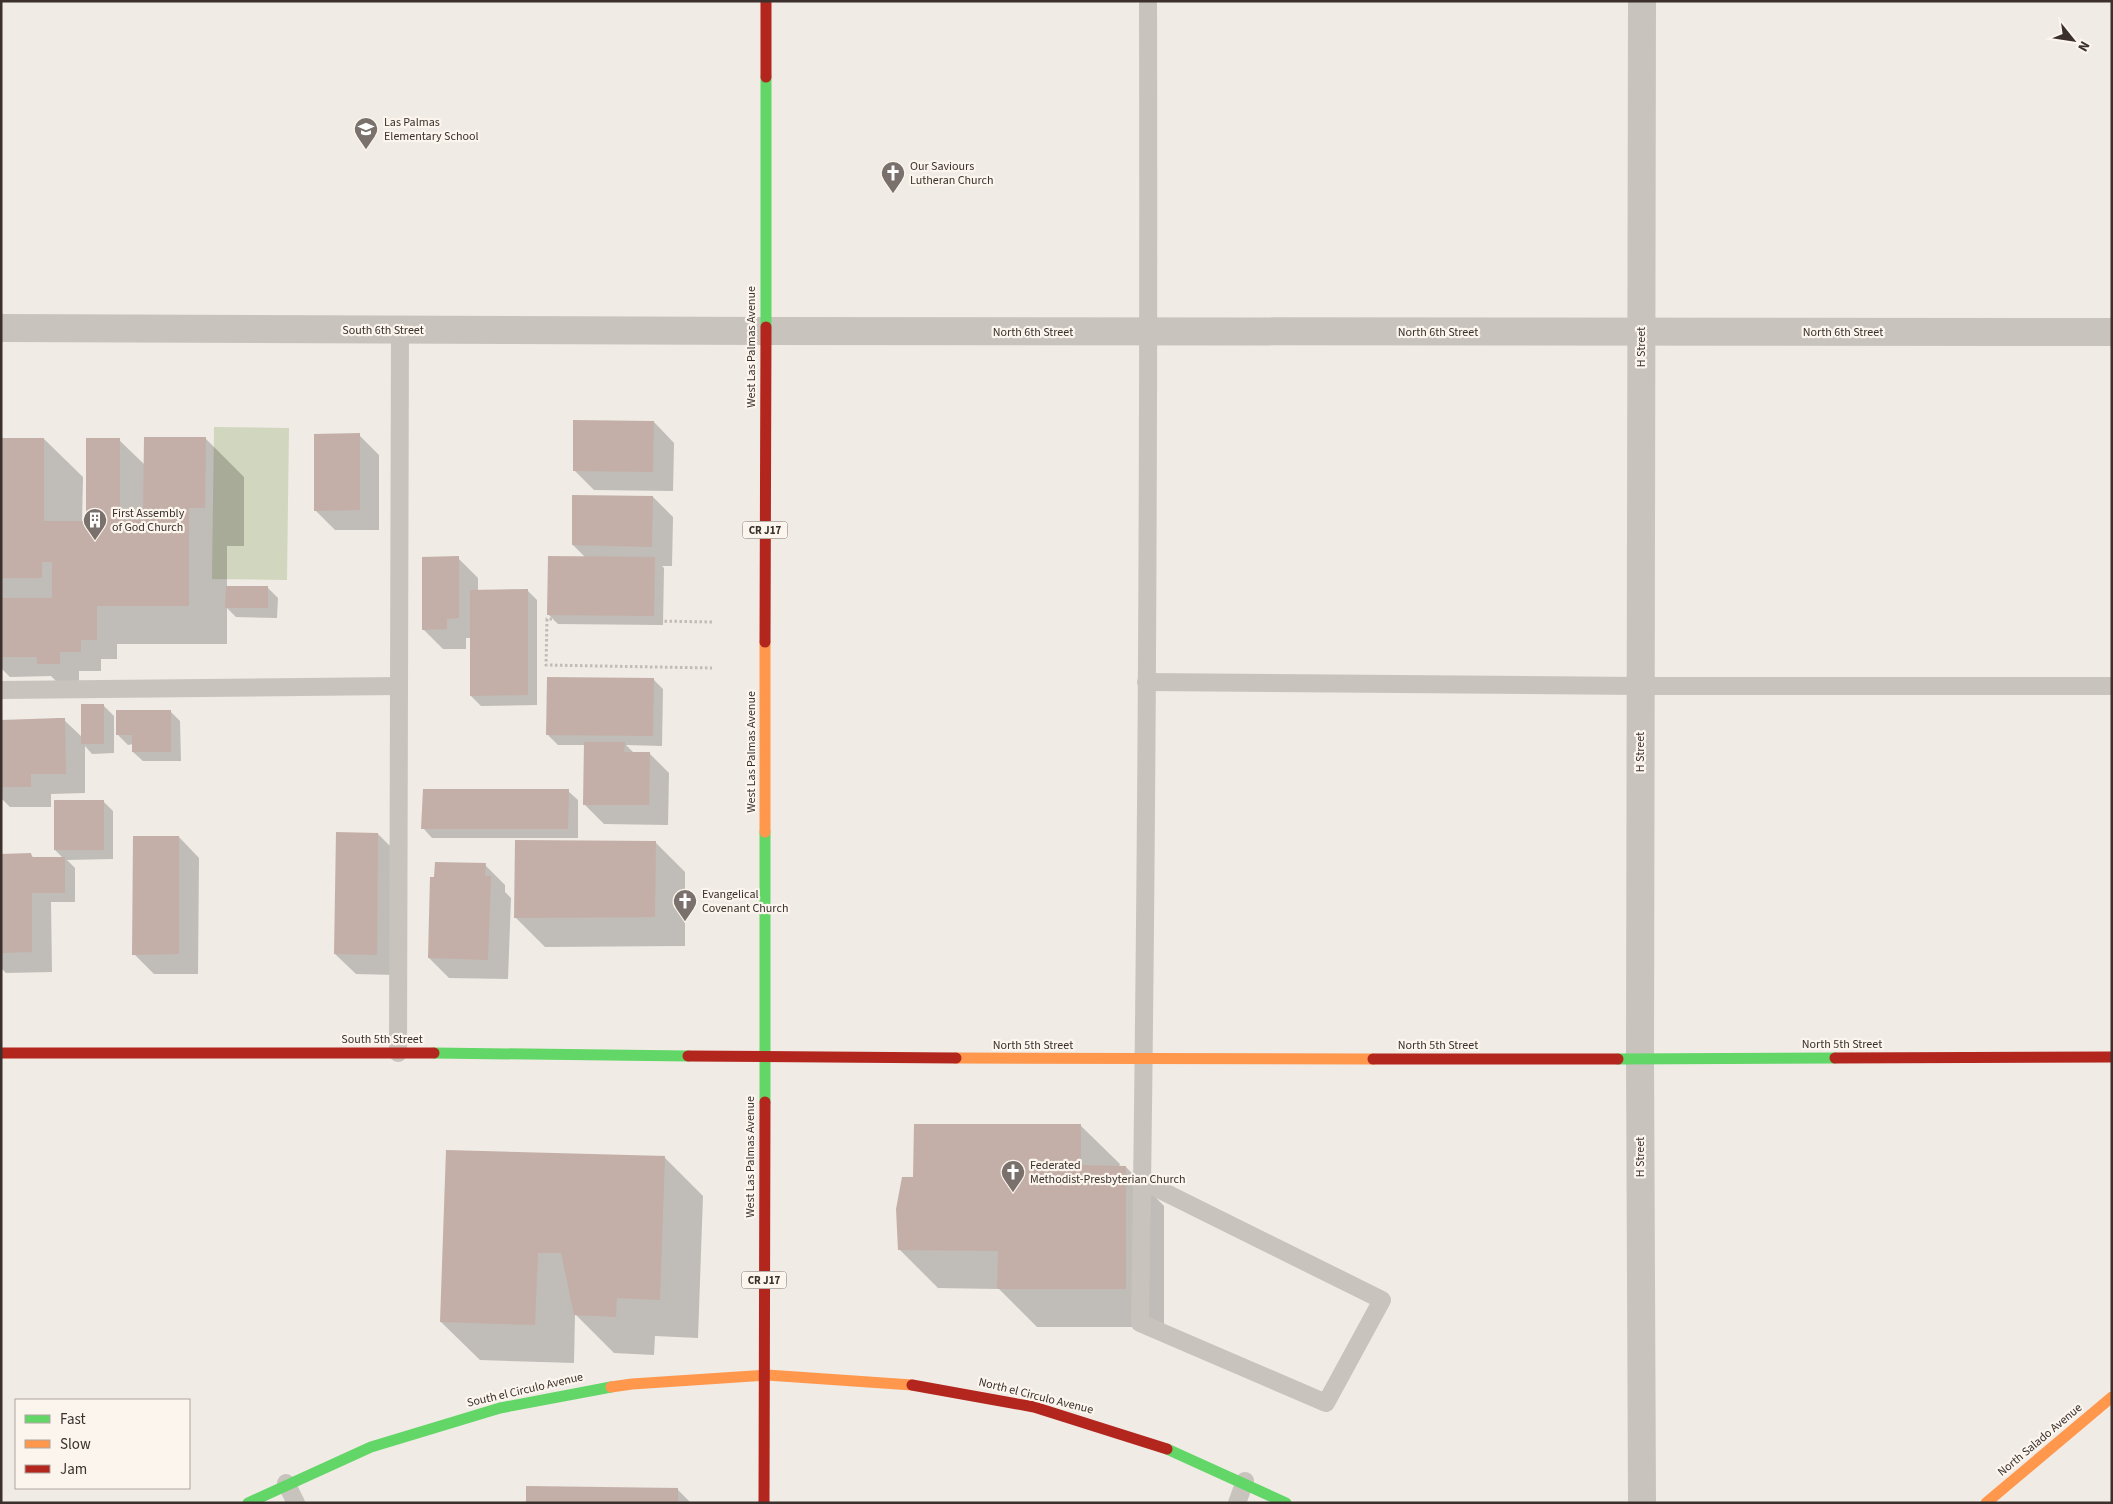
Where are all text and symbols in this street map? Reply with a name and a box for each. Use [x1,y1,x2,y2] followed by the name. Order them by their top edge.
[2048,15,2098,65] north arrow
[2072,37,2094,55] text: N
[384,114,479,145] place label: Las Palmas Elementary School
[353,116,379,150] school or university icon: Las Palmas Elementary School
[910,158,994,189] place label: Our Saviours Lutheran Church
[880,160,906,194] church icon: Our Saviours Lutheran Church
[743,286,760,408] street label: West Las Palmas Avenue
[342,322,424,339] street label: South 6th Street
[993,324,1073,341] street label: North 6th Street
[1398,324,1478,341] street label: North 6th Street
[1803,324,1883,341] street label: North 6th Street
[1633,327,1650,367] street label: H Street
[112,505,185,536] place label: First Assembly of God Church
[82,507,108,541] building icon: First Assembly of God Church
[742,522,788,538] road number: CR J17
[743,691,760,813] street label: West Las Palmas Avenue
[1632,732,1649,772] street label: H Street
[702,886,788,917] place label: Evangelical Covenant Church
[672,888,698,922] church icon: Evangelical Covenant Church
[341,1031,423,1048] street label: South 5th Street
[1802,1036,1882,1053] street label: North 5th Street
[993,1037,1073,1054] street label: North 5th Street
[1398,1037,1478,1054] street label: North 5th Street
[742,1096,759,1218] street label: West Las Palmas Avenue
[1632,1137,1649,1177] street label: H Street
[1030,1157,1185,1188] place label: Federated Methodist-Presbyterian Church
[1000,1159,1026,1193] church icon: Federated Methodist-Presbyterian Church
[742,1272,786,1288] road number: CR J17
[465,1368,585,1412] street label: South el Circulo Avenue
[977,1374,1095,1418] street label: North el Circulo Avenue
[15,1399,190,1489] legend
[1994,1400,2086,1480] street label: North Salado Avenue
[60,1409,86,1430] text: Fast
[60,1434,91,1455] text: Slow
[60,1459,87,1480] text: Jam

